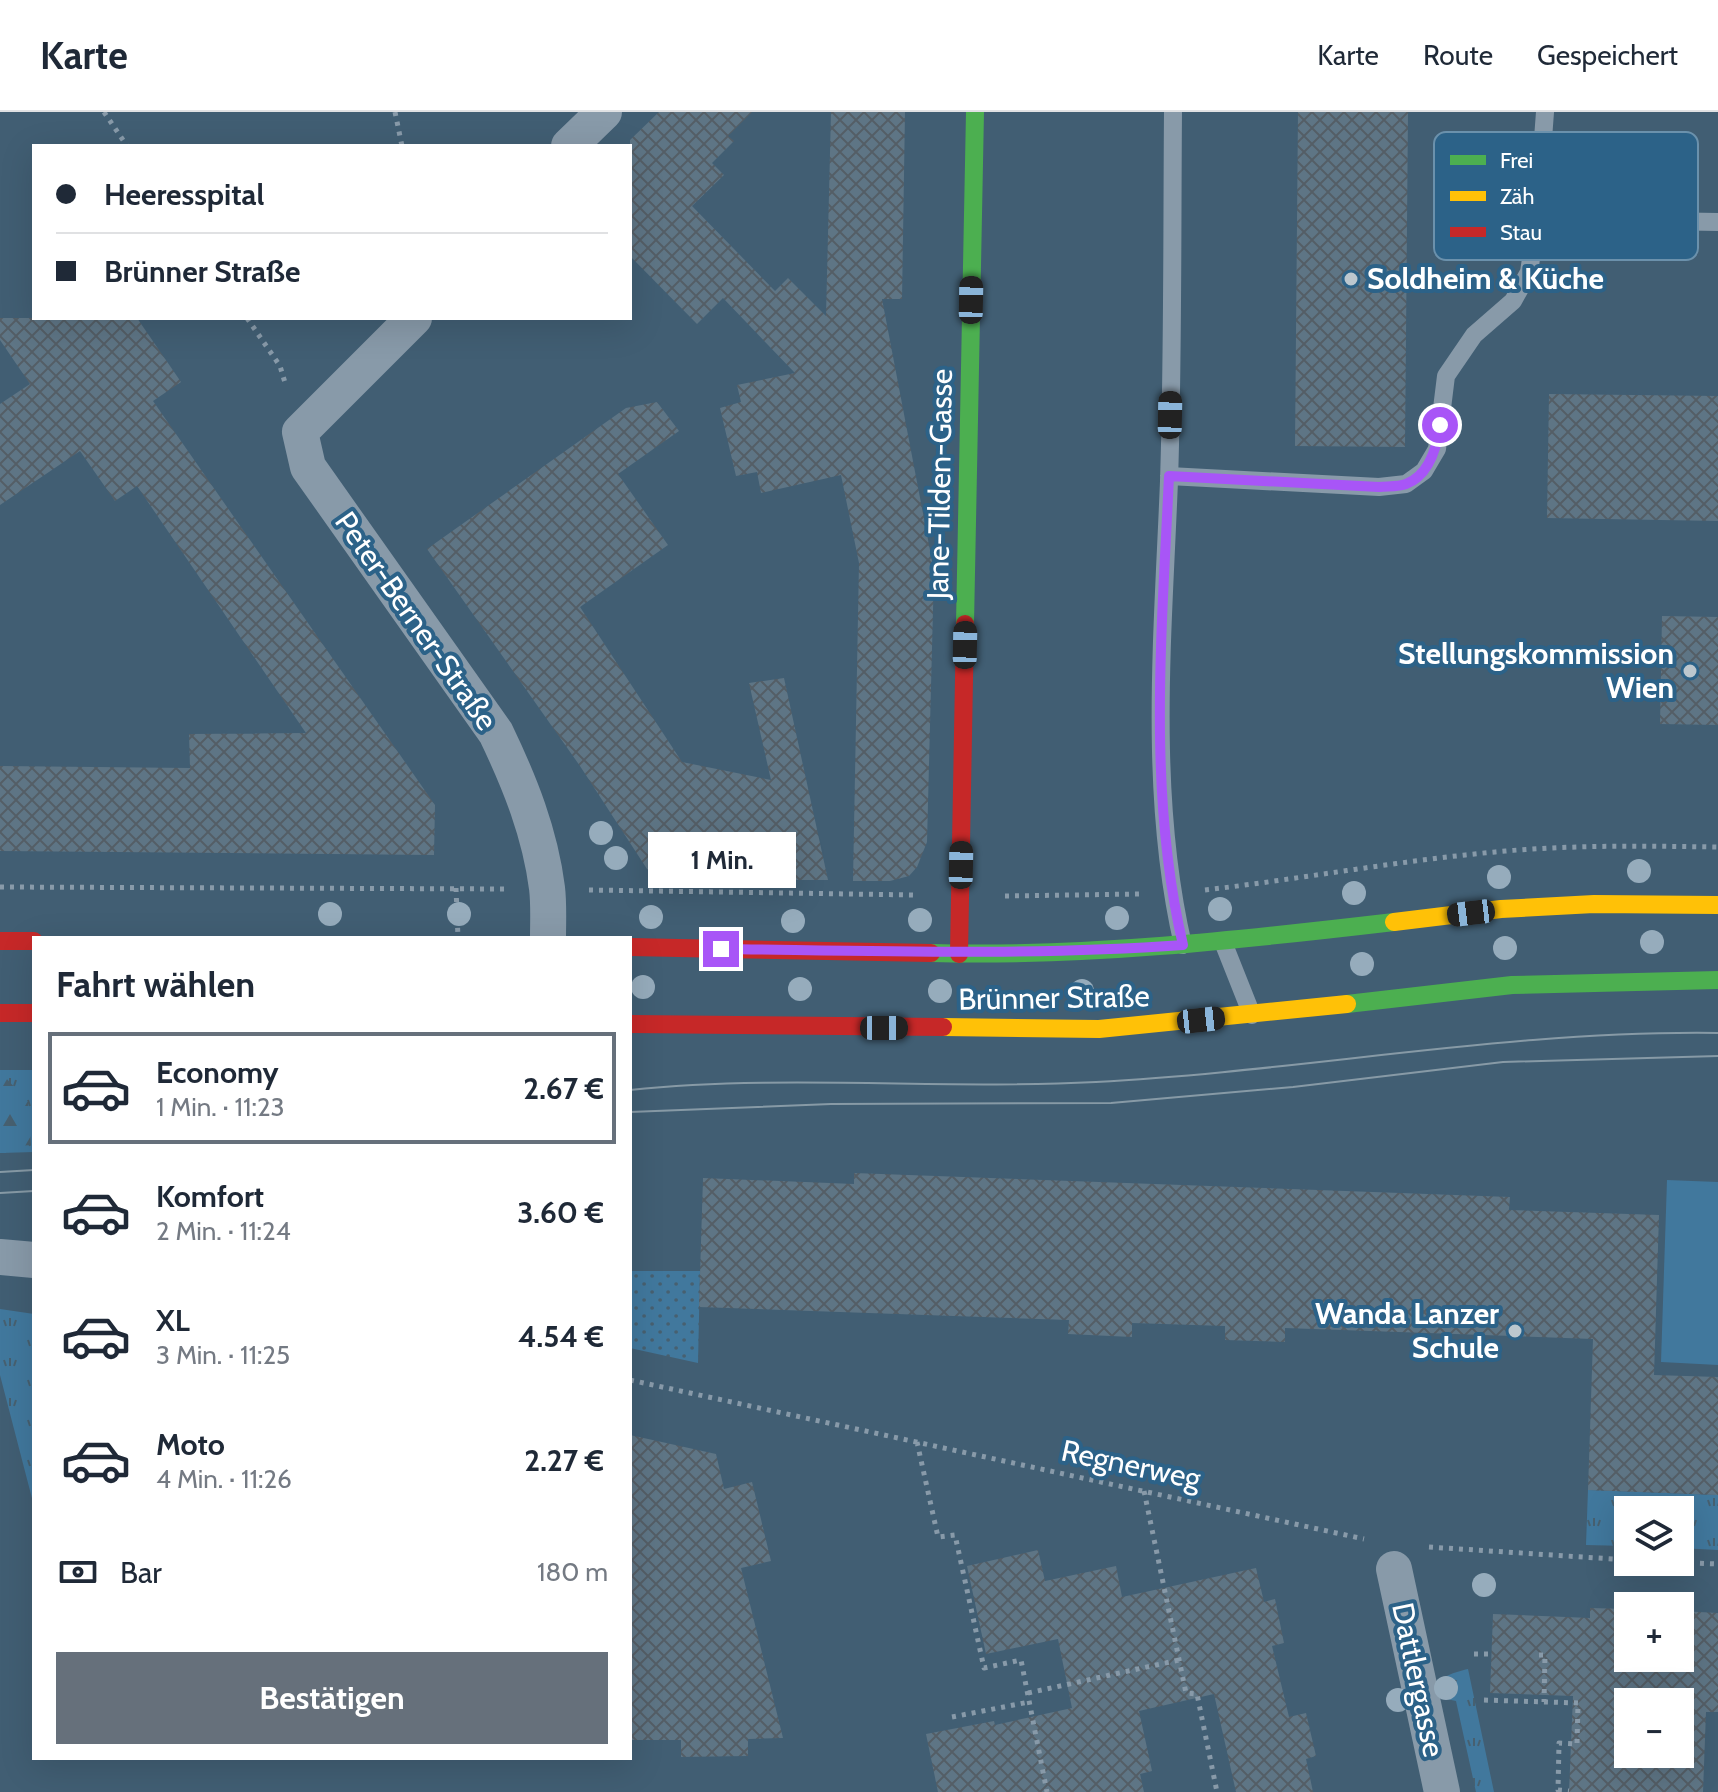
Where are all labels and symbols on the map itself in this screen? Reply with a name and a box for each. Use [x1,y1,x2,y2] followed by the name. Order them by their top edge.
[1434,132,1698,260] legend
[1500,147,1533,174] text: Frei
[1500,183,1534,210] text: Zäh
[1500,219,1542,246] text: Stau
[1367,260,1604,297] place label: Soldheim & Küche
[1342,270,1360,288] marker: Soldheim & Küche
[959,276,983,324] car
[919,368,960,601] street label: Jane-Tilden-Gasse
[1158,391,1182,439] car
[1422,407,1458,443] route start
[327,504,506,737] street label: Peter-Berner-Straße
[953,621,977,669] car
[1398,635,1674,706] place label: Stellungskommission Wien
[1681,662,1699,680] marker: Stellungskommission Wien
[647,833,795,889] callout: 1 Min.
[949,841,973,889] car
[1446,898,1496,928] car
[703,931,739,967] route end
[958,977,1150,1018] street label: Brünner Straße
[1176,1006,1226,1034] car
[860,1016,908,1040] car
[1315,1295,1499,1366] place label: Wanda Lanzer Schule
[1506,1322,1524,1340] marker: Wanda Lanzer Schule
[1058,1432,1205,1498] street label: Regnerweg
[1384,1599,1453,1761] street label: Dattlergasse

